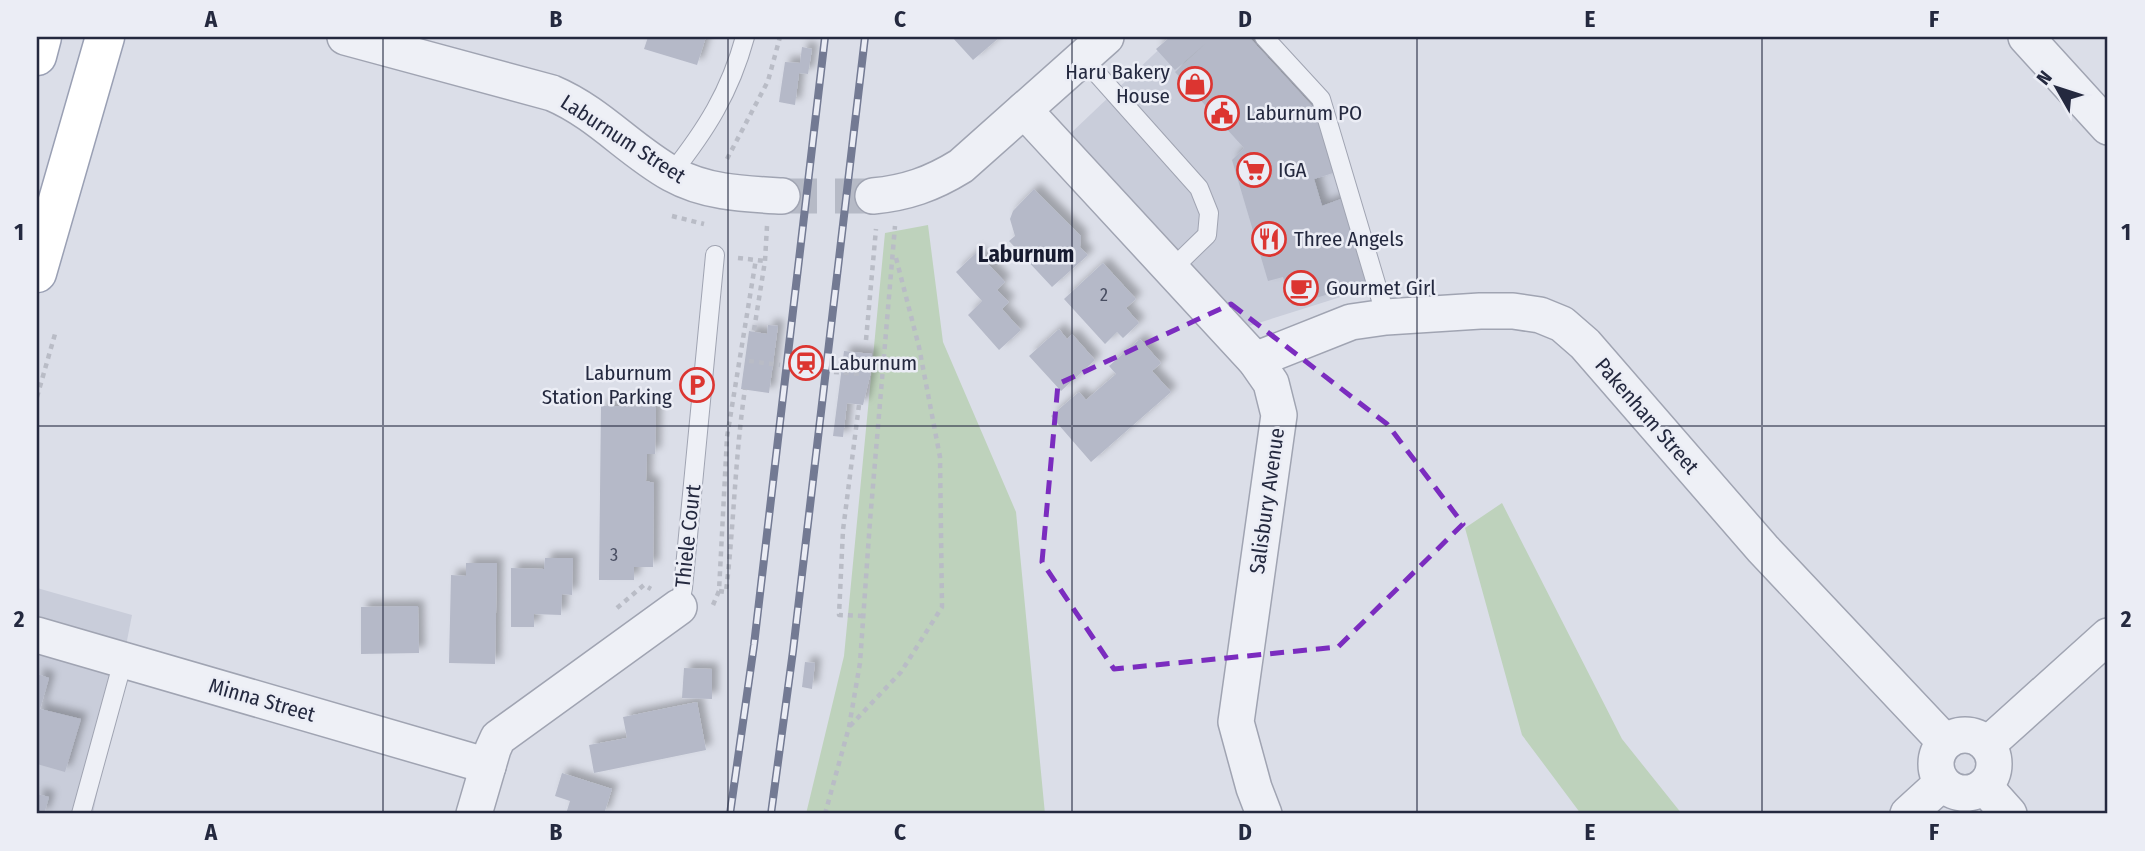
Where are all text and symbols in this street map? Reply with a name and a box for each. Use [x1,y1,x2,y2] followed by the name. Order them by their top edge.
[204,5,218,33] text: A
[550,5,563,33] text: B
[894,5,906,33] text: C
[1238,5,1252,33] text: D
[1585,5,1596,33] text: E
[1929,5,1939,33] text: F
[2022,52,2092,122] north arrow
[1065,59,1171,109] place label: Haru Bakery House
[1176,65,1214,103] shop icon: Haru Bakery House
[2032,66,2057,89] text: N
[556,89,690,189] street label: Laburnum Street
[1203,94,1241,132] public building icon: Laburnum PO
[1246,100,1362,126] place label: Laburnum PO
[1235,151,1273,189] supermarket icon: IGA
[1278,157,1307,183] place label: IGA
[14,218,24,246] text: 1
[2121,218,2131,246] text: 1
[1250,220,1288,258] restaurant icon: Three Angels
[1294,226,1404,252] place label: Three Angels
[978,240,1074,268] district label: Laburnum
[1282,269,1320,307] cafe icon: Gourmet Girl
[1326,275,1436,301] place label: Gourmet Girl
[1100,284,1108,306] house number: 2
[787,344,825,382] station icon: Laburnum
[830,350,917,376] place label: Laburnum
[1590,353,1705,479] street label: Pakenham Street
[542,360,672,410] place label: Laburnum Station Parking
[678,366,716,404] parking icon: Laburnum Station Parking
[1244,426,1290,576] street label: Salisbury Avenue
[670,483,706,589] street label: Thiele Court
[610,544,618,566] house number: 3
[13,605,25,633] text: 2
[2120,605,2132,633] text: 2
[206,672,318,728] street label: Minna Street
[204,818,218,846] text: A
[550,818,563,846] text: B
[894,818,906,846] text: C
[1238,818,1252,846] text: D
[1585,818,1596,846] text: E
[1929,818,1939,846] text: F

